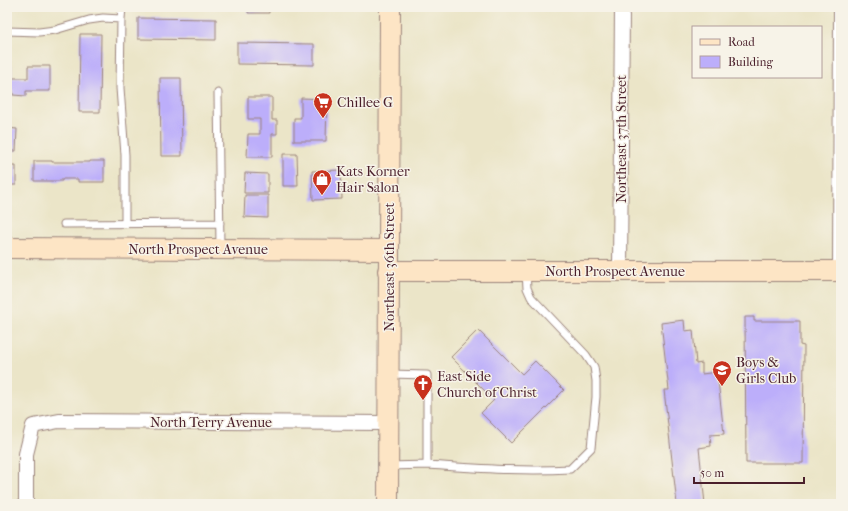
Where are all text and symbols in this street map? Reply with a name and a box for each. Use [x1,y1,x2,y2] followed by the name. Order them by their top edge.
[692,26,822,78] legend
[728,35,755,49] text: Road
[728,55,773,69] text: Building
[613,75,630,203] street label: Northeast 37th Street
[312,91,334,119] supermarket icon: Chillee G
[337,94,393,111] place label: Chillee G
[336,163,410,196] place label: Kats Korner Hair Salon
[311,168,333,196] shop icon: Kats Korner Hair Salon
[381,203,398,331] street label: Northeast 36th Street
[128,241,268,258] street label: North Prospect Avenue
[545,263,685,280] street label: North Prospect Avenue
[736,354,796,387] place label: Boys & Girls Club
[711,359,733,387] school or university icon: Boys & Girls Club
[437,368,537,401] place label: East Side Church of Christ
[412,373,434,401] church icon: East Side Church of Christ
[150,414,272,431] street label: North Terry Avenue
[694,459,804,485] scale bar
[700,466,724,480] text: 50 m

